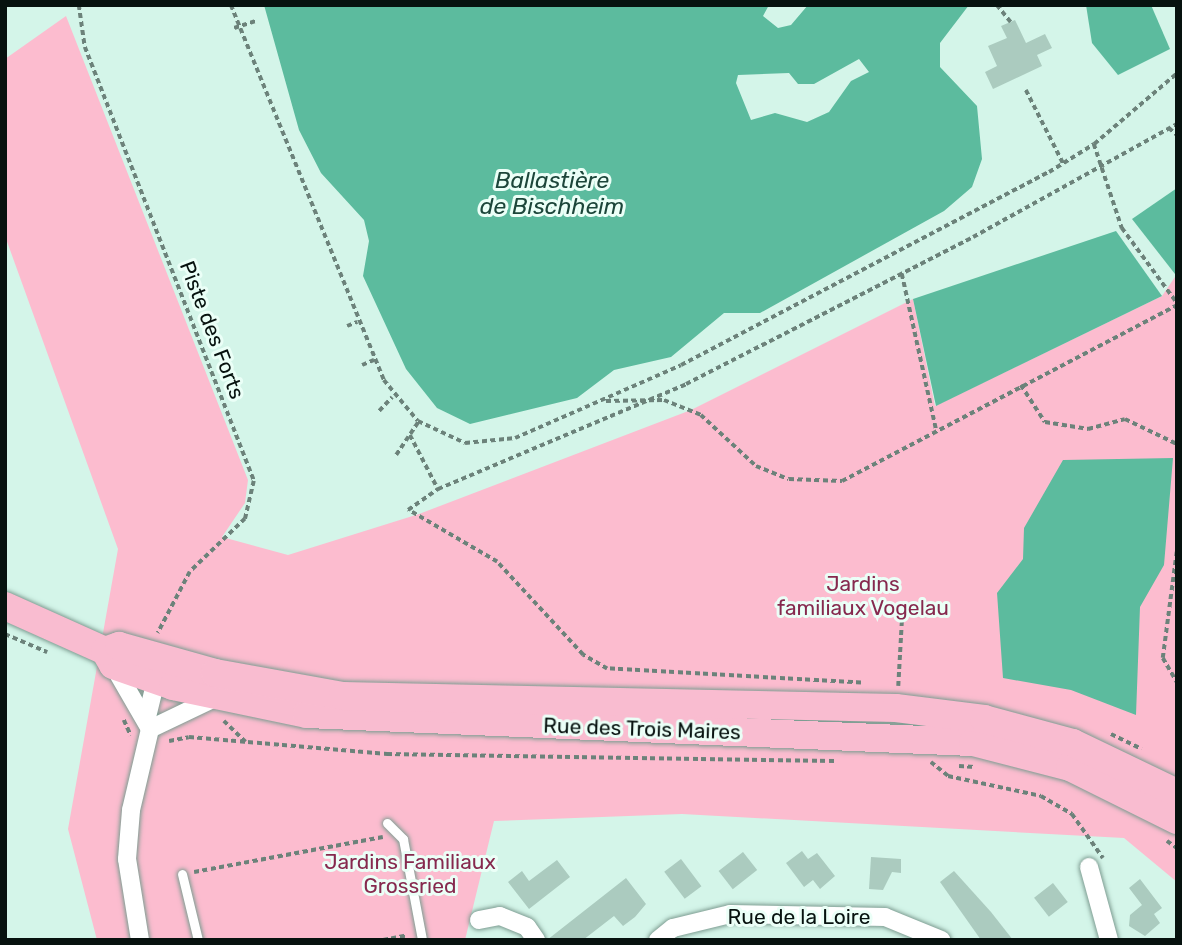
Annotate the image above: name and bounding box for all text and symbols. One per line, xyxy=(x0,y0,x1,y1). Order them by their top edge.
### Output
water label: Ballastière de Bischheim xyxy=(480,166,624,220)
street label: Piste des Forts xyxy=(174,258,250,402)
park label: Jardins familiaux Vogelau xyxy=(777,571,949,621)
street label: Rue des Trois Maires xyxy=(543,713,741,745)
park label: Jardins Familiaux Grossried xyxy=(324,849,496,899)
street label: Rue de la Loire xyxy=(728,904,870,930)

